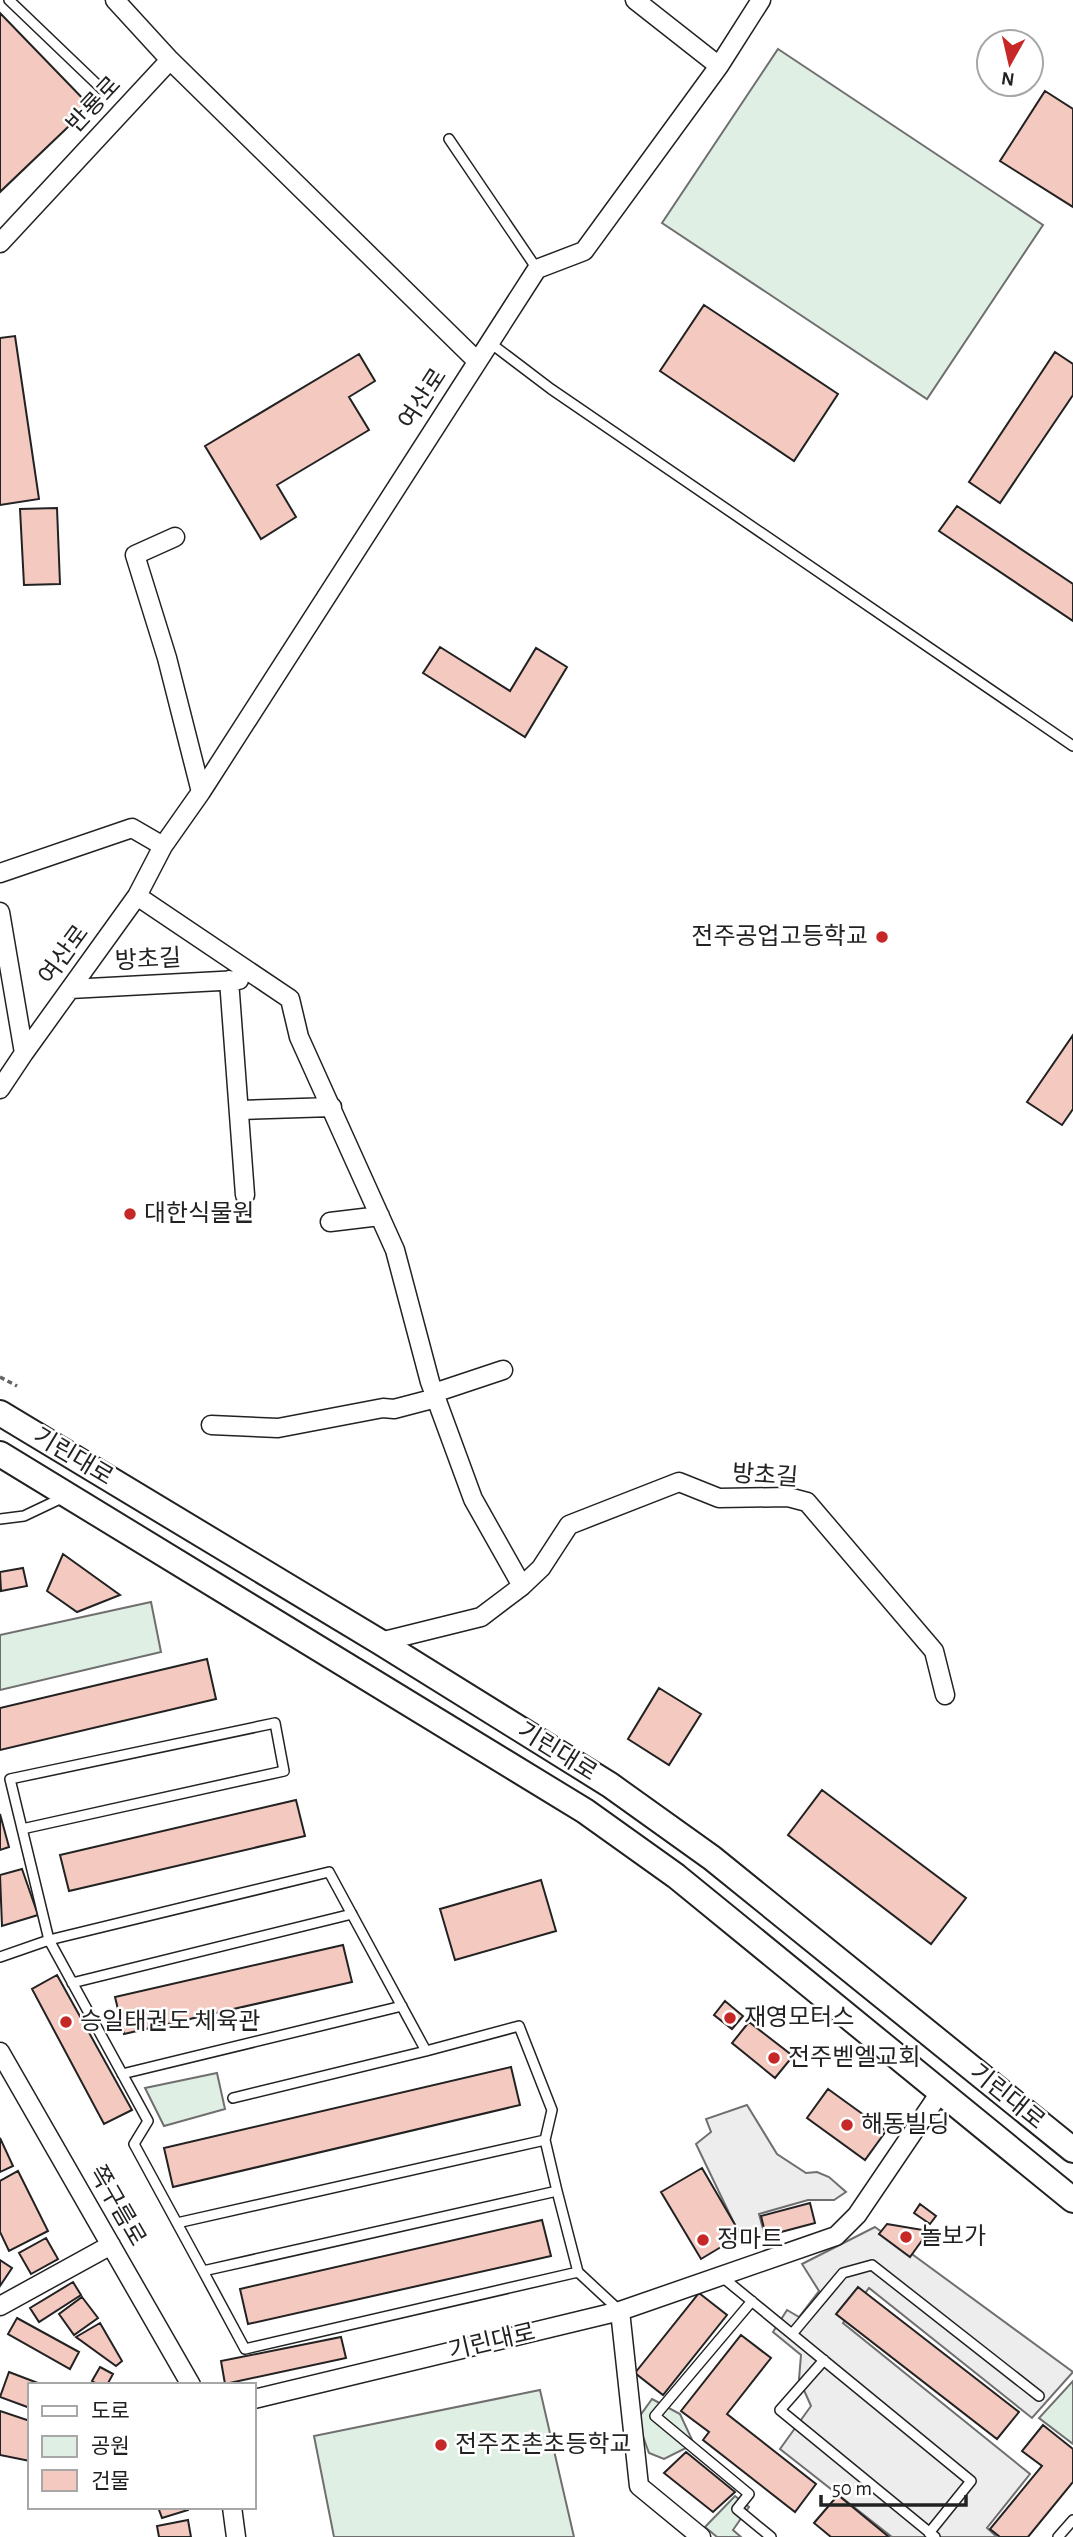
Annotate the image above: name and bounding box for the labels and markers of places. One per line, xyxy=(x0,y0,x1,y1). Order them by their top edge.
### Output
place label: 전주공업고등학교 xyxy=(691,923,868,949)
marker: 전주공업고등학교 xyxy=(874,929,890,945)
place label: 대한식물원 xyxy=(144,1201,254,1226)
marker: 대한식물원 xyxy=(122,1206,138,1222)
place label: 재영모터스 xyxy=(744,2005,854,2030)
place label: 승일태권도 체육관 xyxy=(80,2009,261,2034)
marker: 재영모터스 xyxy=(722,2010,738,2026)
marker: 승일태권도 체육관 xyxy=(58,2014,74,2030)
place label: 전주벧엘교회 xyxy=(788,2045,920,2070)
marker: 전주벧엘교회 xyxy=(766,2050,782,2066)
place label: 해동빌딩 xyxy=(861,2112,949,2137)
marker: 해동빌딩 xyxy=(839,2117,855,2133)
place label: 놀보가 xyxy=(920,2224,986,2249)
place label: 정마트 xyxy=(717,2227,783,2252)
marker: 놀보가 xyxy=(898,2229,914,2245)
marker: 정마트 xyxy=(695,2232,711,2248)
place label: 전주조촌초등학교 xyxy=(455,2431,632,2457)
marker: 전주조촌초등학교 xyxy=(433,2437,449,2453)

